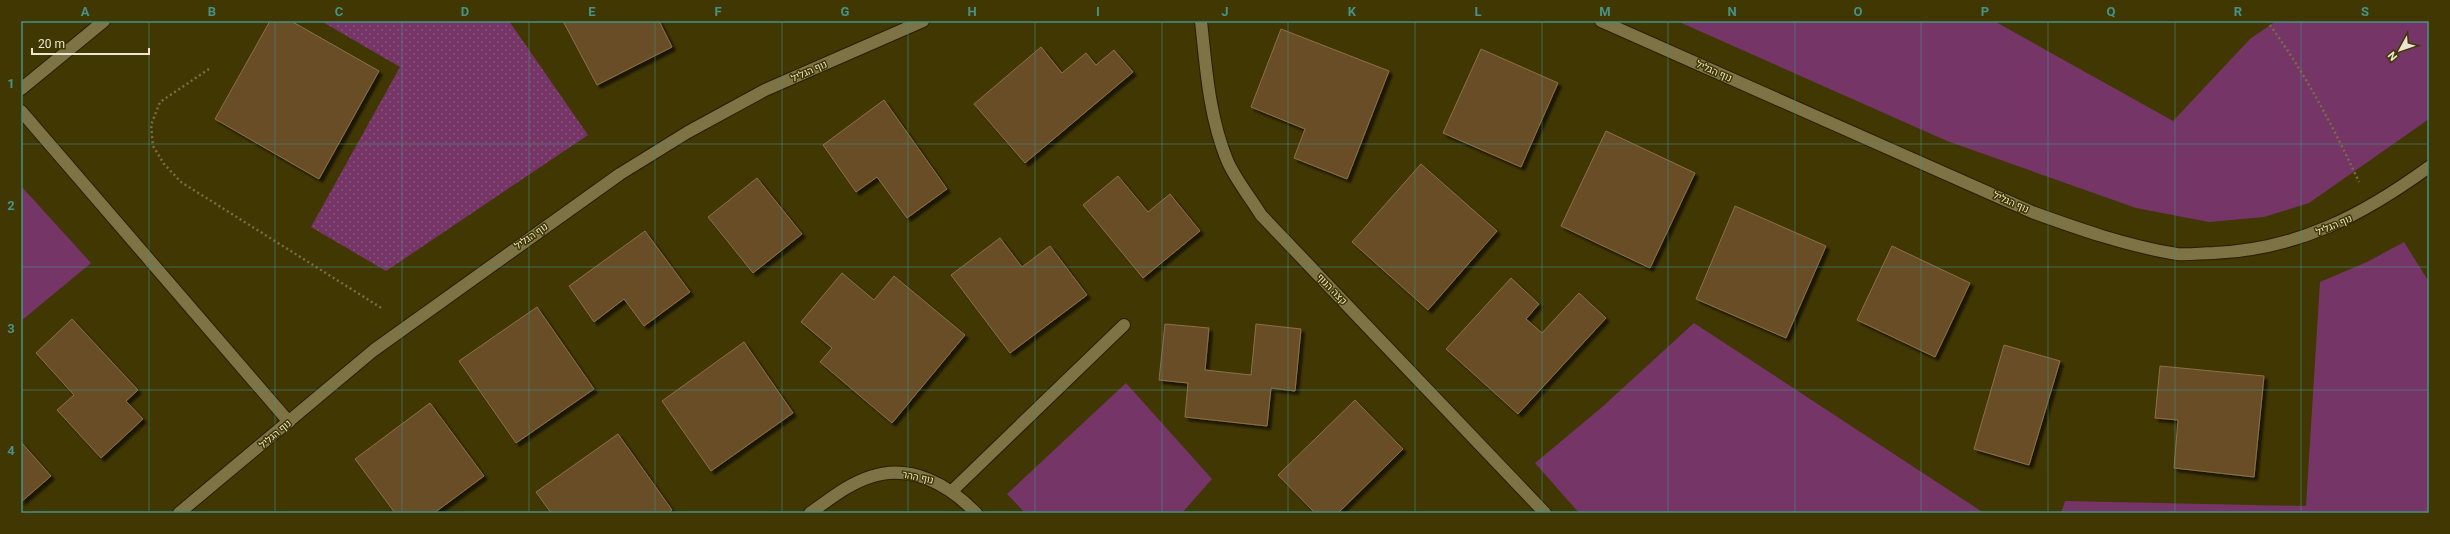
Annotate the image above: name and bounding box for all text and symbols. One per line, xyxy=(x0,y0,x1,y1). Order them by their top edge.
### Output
text: A xyxy=(81,4,90,19)
text: B xyxy=(208,4,216,19)
text: C xyxy=(335,4,344,19)
text: D xyxy=(461,4,469,19)
text: E xyxy=(588,4,596,19)
text: F xyxy=(714,4,722,19)
text: G xyxy=(841,4,850,19)
text: H xyxy=(967,4,977,19)
text: I xyxy=(1096,4,1100,19)
text: J xyxy=(1221,4,1229,19)
text: K xyxy=(1348,4,1357,19)
text: L xyxy=(1474,4,1482,19)
text: M xyxy=(1599,4,1611,19)
text: N xyxy=(1727,4,1737,19)
text: O xyxy=(1854,4,1863,19)
text: P xyxy=(1981,4,1989,19)
text: Q xyxy=(2107,4,2116,19)
text: R xyxy=(2234,4,2243,19)
text: S xyxy=(2361,4,2369,19)
scale bar xyxy=(32,30,149,56)
north arrow xyxy=(2380,30,2420,70)
text: 20 m xyxy=(38,37,65,51)
text: N xyxy=(2385,49,2400,63)
street label: נוף הגליל xyxy=(789,58,829,84)
street label: נוף הגליל xyxy=(1694,58,1734,84)
text: 1 xyxy=(7,76,15,91)
street label: נוף הגליל xyxy=(1991,189,2031,215)
text: 2 xyxy=(7,198,15,213)
street label: נוף הגליל xyxy=(2314,213,2354,237)
street label: נוף הגליל xyxy=(512,221,550,251)
street label: קצה הנוף xyxy=(1315,271,1349,307)
text: 3 xyxy=(7,321,15,336)
street label: נוף הגליל xyxy=(257,418,293,450)
text: 4 xyxy=(7,443,15,458)
street label: נוף ההר xyxy=(901,468,935,486)

